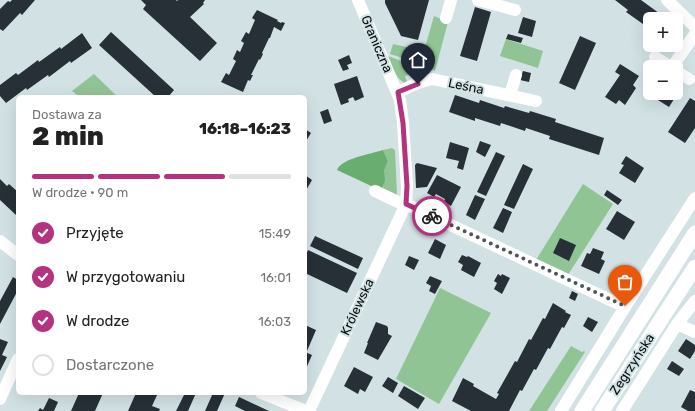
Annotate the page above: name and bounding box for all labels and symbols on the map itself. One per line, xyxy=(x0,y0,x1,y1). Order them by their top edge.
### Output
street label: Graniczna xyxy=(358,13,396,75)
pin xyxy=(401,43,435,84)
street label: Leśna xyxy=(447,75,485,97)
courier xyxy=(412,196,452,236)
pin xyxy=(608,265,642,306)
street label: Królewska xyxy=(337,276,377,338)
street label: Zegrzyńska xyxy=(607,331,658,398)

